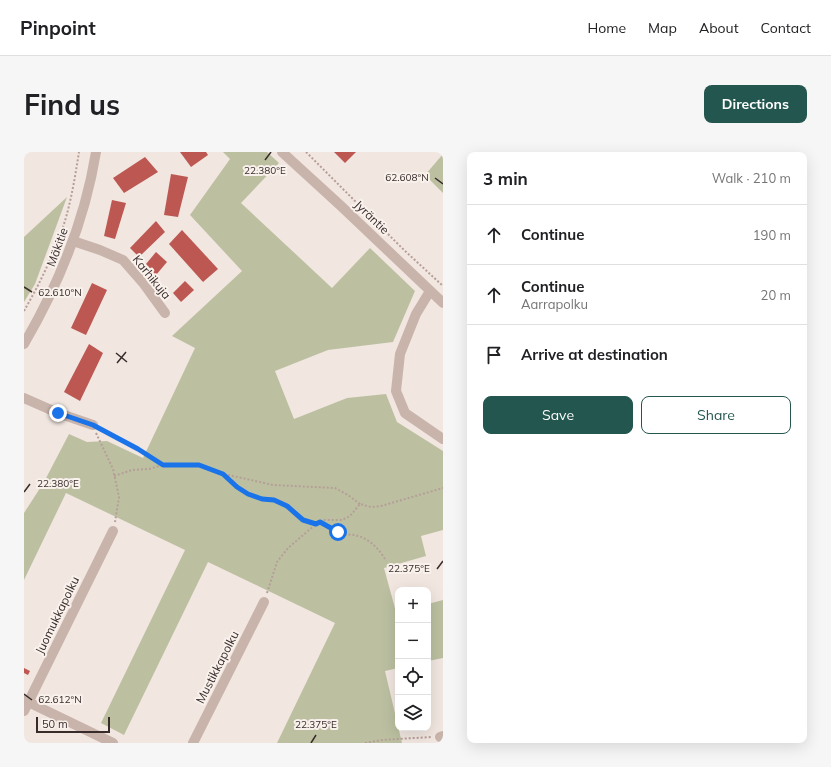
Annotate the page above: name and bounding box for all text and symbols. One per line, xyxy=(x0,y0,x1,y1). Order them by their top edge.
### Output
text: Pinpoint xyxy=(20,16,96,40)
text: Home xyxy=(587,19,626,37)
text: Map xyxy=(648,19,677,37)
text: About xyxy=(699,19,739,37)
text: Contact xyxy=(761,19,811,37)
button: Directions xyxy=(704,85,807,123)
text: Find us xyxy=(24,87,120,122)
text: 22.380°E xyxy=(244,164,286,177)
text: 3 min xyxy=(483,168,528,189)
text: Walk · 210 m xyxy=(712,170,791,186)
text: 62.608°N xyxy=(385,171,429,184)
street label: Jyräntie xyxy=(352,197,392,237)
icon: ahead xyxy=(483,224,505,246)
text: Continue xyxy=(521,225,584,244)
street label: Mäkitie xyxy=(43,226,71,268)
text: 190 m xyxy=(753,227,791,243)
street label: Karhikuja xyxy=(130,252,174,302)
text: Continue xyxy=(521,277,584,296)
icon: ahead xyxy=(483,284,505,306)
text: 62.610°N xyxy=(38,286,82,299)
text: 20 m xyxy=(761,287,791,303)
text: Aarrapolku xyxy=(521,296,588,312)
icon: arrive xyxy=(483,344,505,366)
text: Arrive at destination xyxy=(521,345,668,364)
button: Save xyxy=(483,396,633,434)
button: Share xyxy=(641,396,791,434)
route end xyxy=(49,404,67,422)
text: 22.380°E xyxy=(37,477,79,490)
route start xyxy=(329,523,347,541)
text: 22.375°E xyxy=(388,562,430,575)
street label: Juomukkapolku xyxy=(32,574,82,656)
map controls xyxy=(395,587,431,731)
button: + xyxy=(395,587,431,623)
button: − xyxy=(395,623,431,659)
street label: Mustikkapolku xyxy=(192,628,242,706)
button: locate xyxy=(395,659,431,695)
text: 62.612°N xyxy=(38,693,82,706)
button: layers xyxy=(395,695,431,731)
scale bar xyxy=(36,715,110,734)
text: 50 m xyxy=(42,717,68,731)
text: 22.375°E xyxy=(295,718,337,731)

